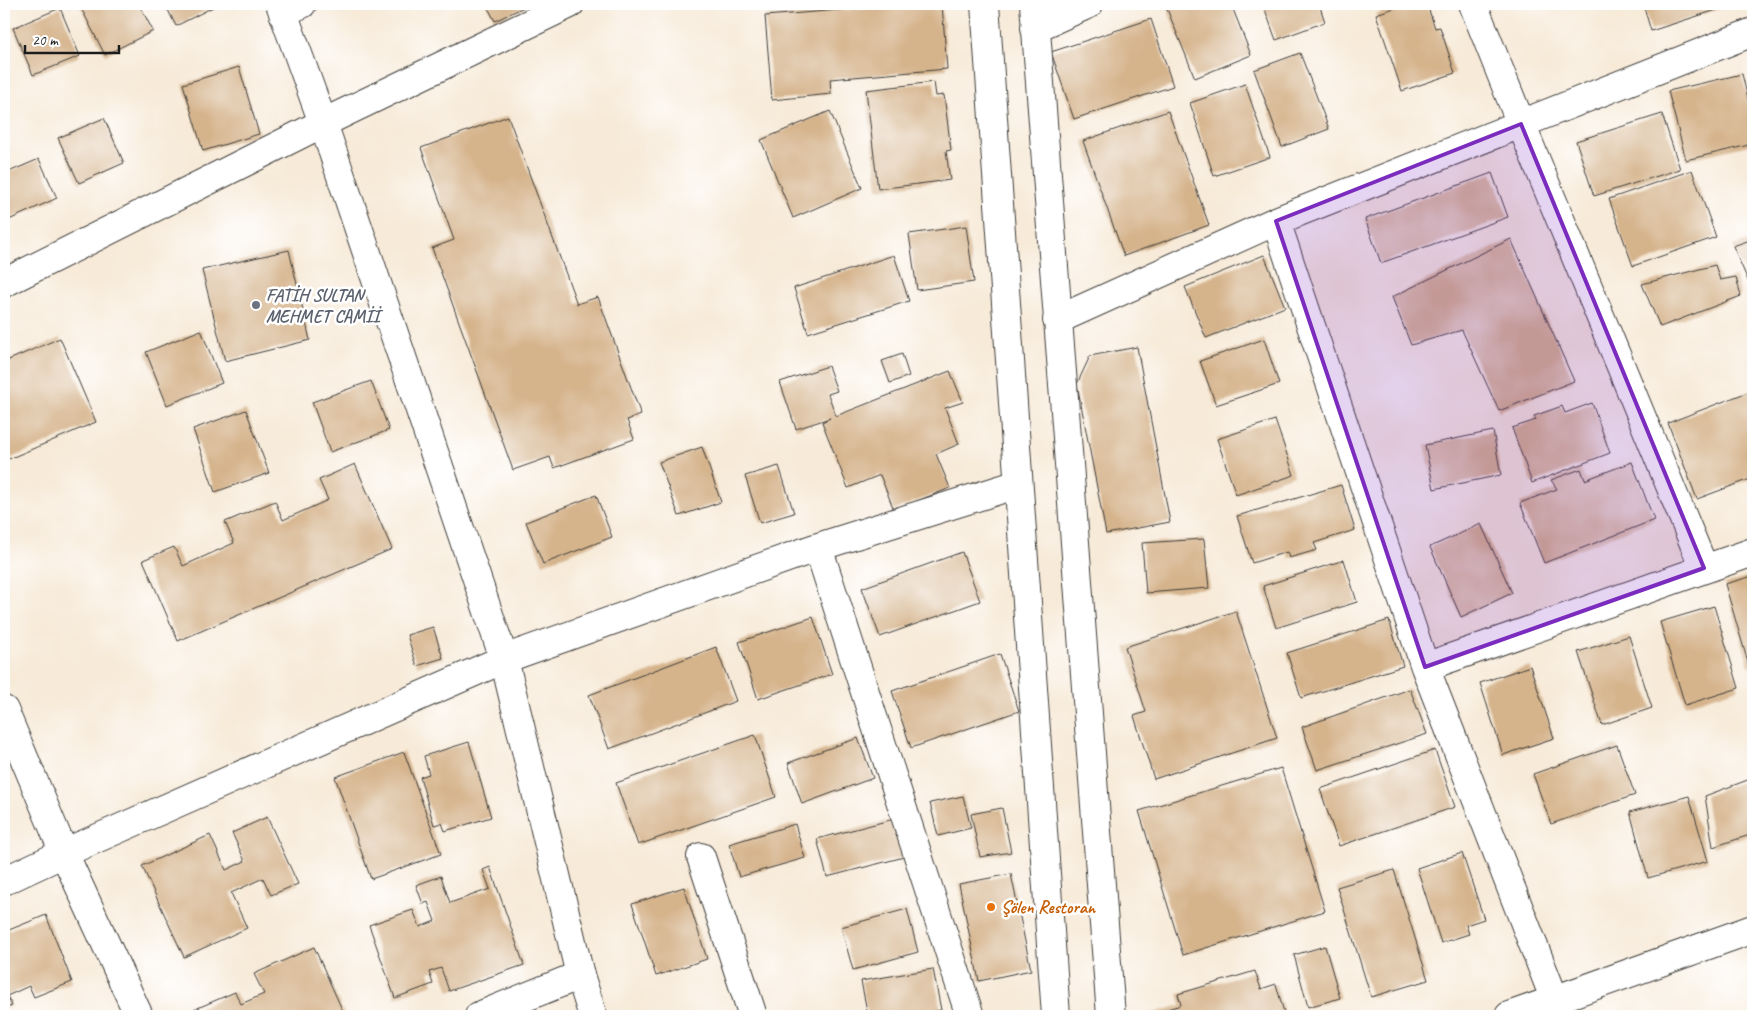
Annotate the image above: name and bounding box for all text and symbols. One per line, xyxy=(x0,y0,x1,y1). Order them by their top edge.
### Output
scale bar xyxy=(25,22,119,54)
text: 20 m xyxy=(32,31,59,50)
place label: FATİH SULTAN MEHMET CAMİİ xyxy=(266,284,384,327)
marker: FATİH SULTAN MEHMET CAMİİ xyxy=(250,299,262,311)
place label: Şölen Restoran xyxy=(1001,896,1097,918)
marker: Şölen Restoran xyxy=(985,901,997,913)

